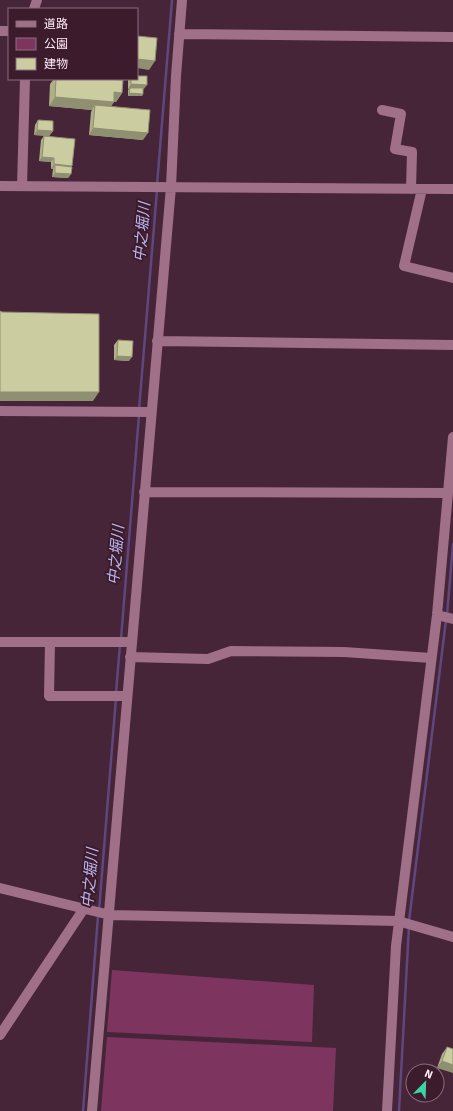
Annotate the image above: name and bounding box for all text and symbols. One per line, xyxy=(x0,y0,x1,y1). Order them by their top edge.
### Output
legend xyxy=(8,8,138,80)
text: 道路 xyxy=(44,17,68,32)
text: 公園 xyxy=(44,37,68,52)
text: 建物 xyxy=(44,57,68,72)
water label: 中之堀川 xyxy=(130,199,154,263)
water label: 中之堀川 xyxy=(104,522,128,586)
water label: 中之堀川 xyxy=(78,845,102,909)
north arrow xyxy=(405,1063,445,1103)
text: N xyxy=(423,1067,435,1082)

